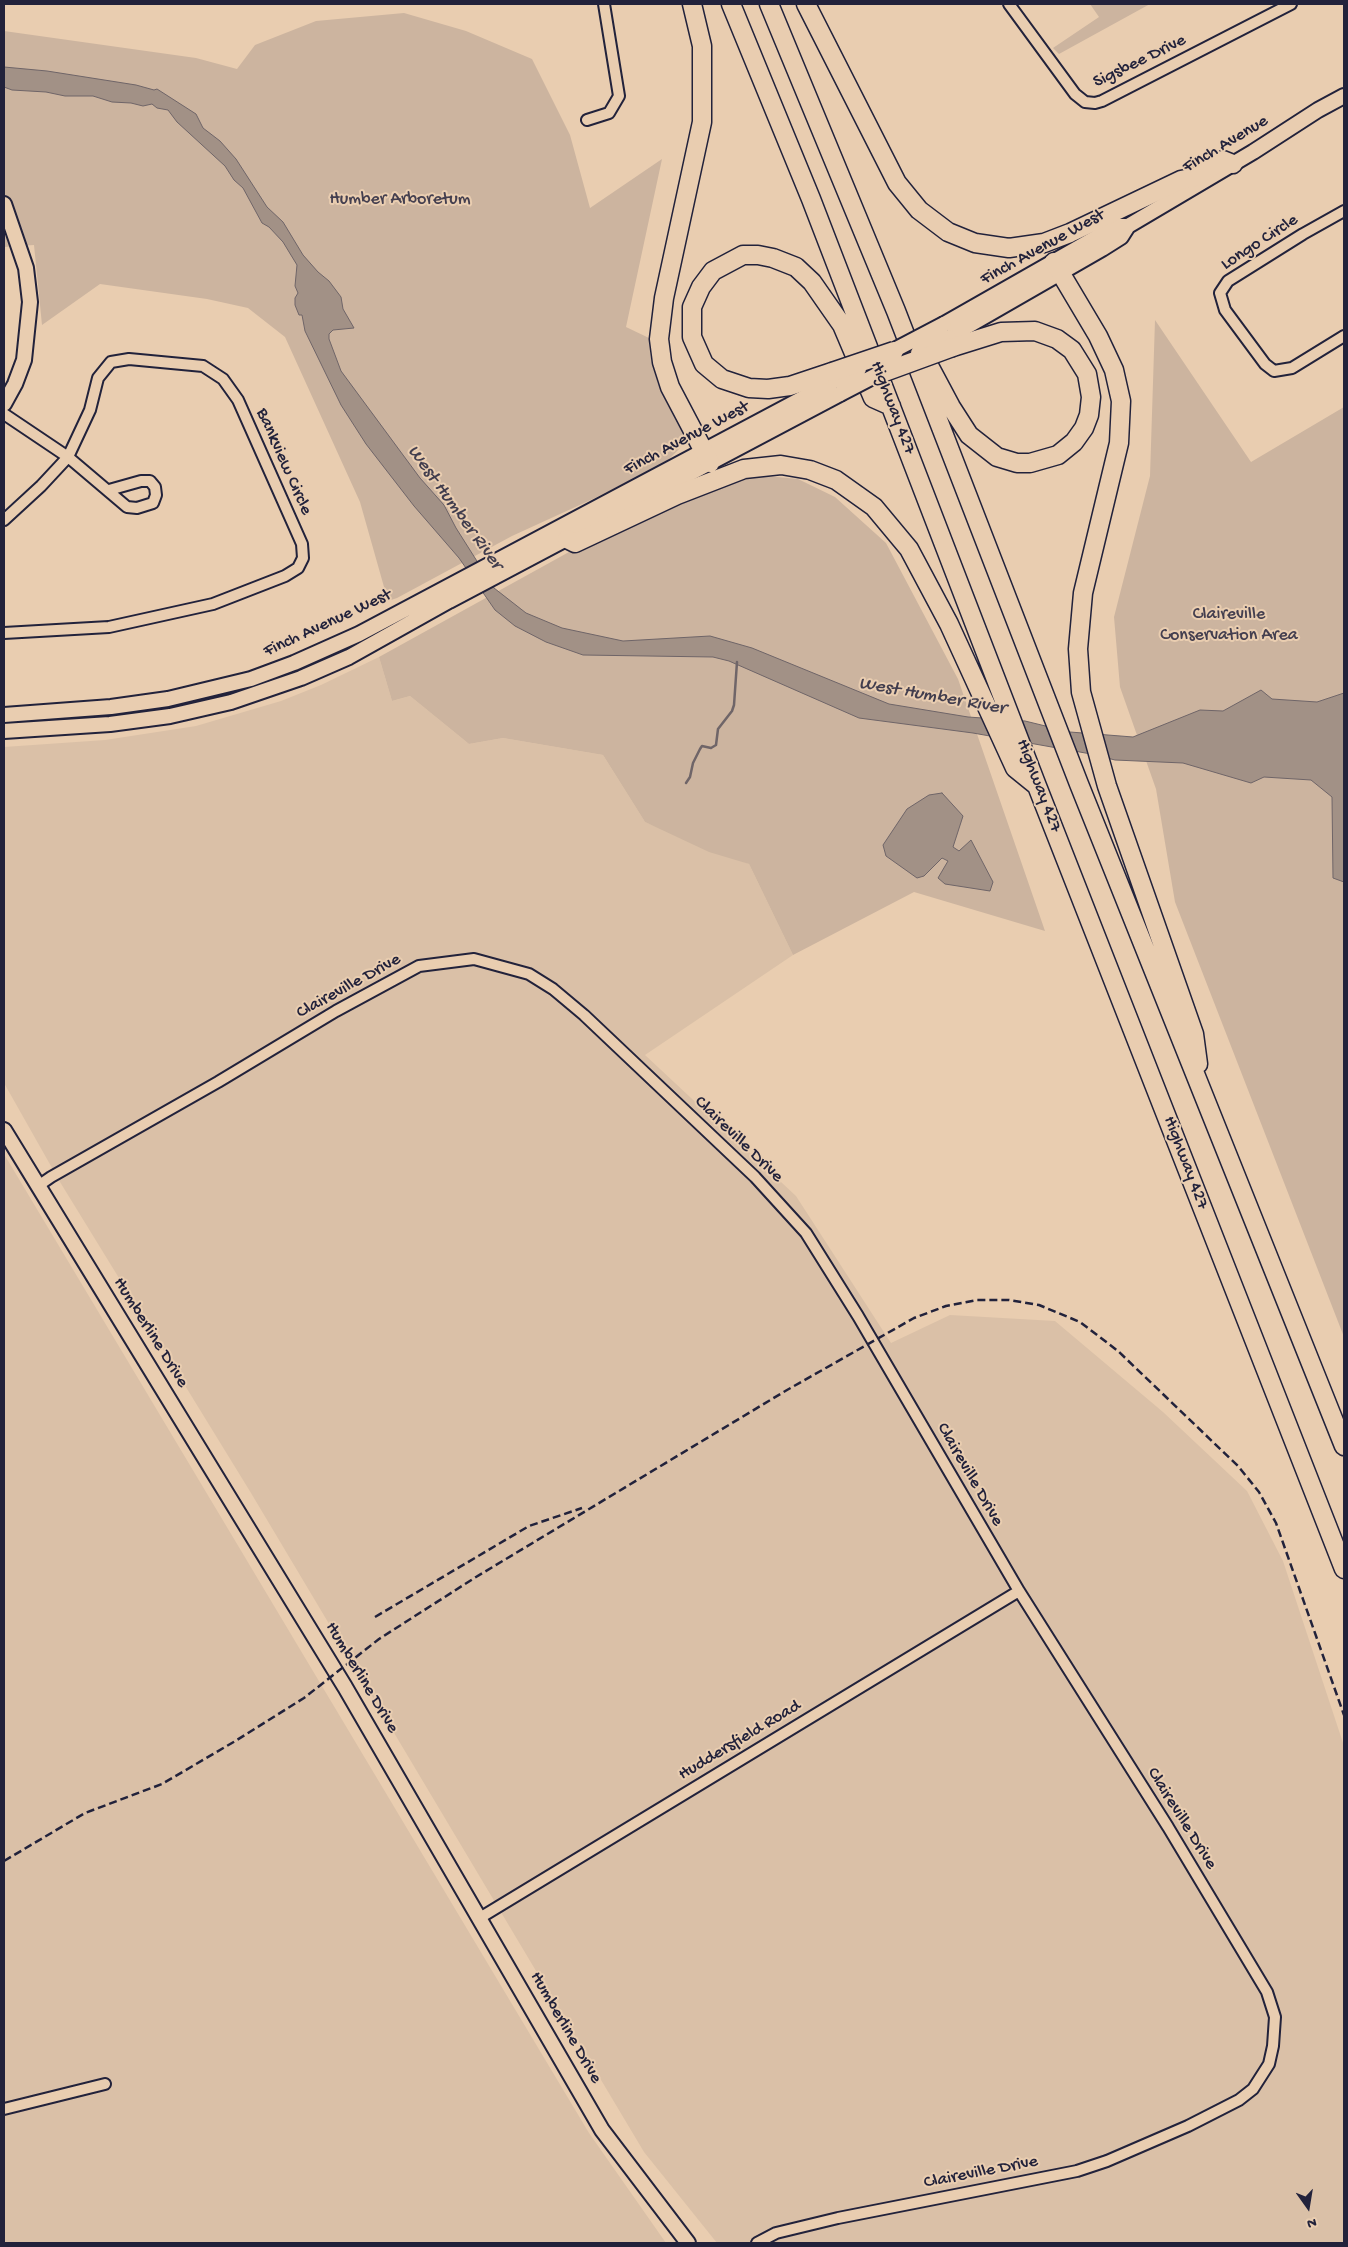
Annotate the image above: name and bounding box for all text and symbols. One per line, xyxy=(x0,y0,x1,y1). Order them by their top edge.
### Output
street label: Sigsbee Drive xyxy=(1090,30,1190,94)
street label: Finch Avenue xyxy=(1179,111,1273,179)
park label: Humber Arboretum xyxy=(330,189,470,211)
street label: Finch Avenue West xyxy=(977,205,1109,291)
street label: Longo Circle xyxy=(1217,210,1303,276)
street label: Highway 427 xyxy=(864,358,920,458)
street label: Finch Avenue West xyxy=(621,397,753,481)
street label: Bankview Circle xyxy=(250,405,316,519)
water label: West Humber River xyxy=(401,441,507,575)
street label: Finch Avenue West xyxy=(261,585,395,663)
park label: Claireville Conservation Area xyxy=(1160,604,1298,646)
water label: West Humber River xyxy=(857,673,1007,721)
street label: Highway 427 xyxy=(1010,736,1066,836)
street label: Claireville Drive xyxy=(293,949,405,1025)
street label: Claireville Drive xyxy=(689,1092,787,1188)
street label: Highway 427 xyxy=(1157,1113,1213,1213)
street label: Humberline Drive xyxy=(107,1274,193,1392)
street label: Claireville Drive xyxy=(931,1419,1007,1531)
street label: Humberline Drive xyxy=(319,1618,403,1738)
street label: Huddersfield Road xyxy=(675,1696,805,1786)
street label: Claireville Drive xyxy=(1141,1764,1221,1874)
street label: Humberline Drive xyxy=(524,1968,606,2088)
street label: Claireville Drive xyxy=(922,2151,1040,2195)
north arrow xyxy=(1283,2182,1333,2232)
text: N xyxy=(1305,2213,1318,2231)

